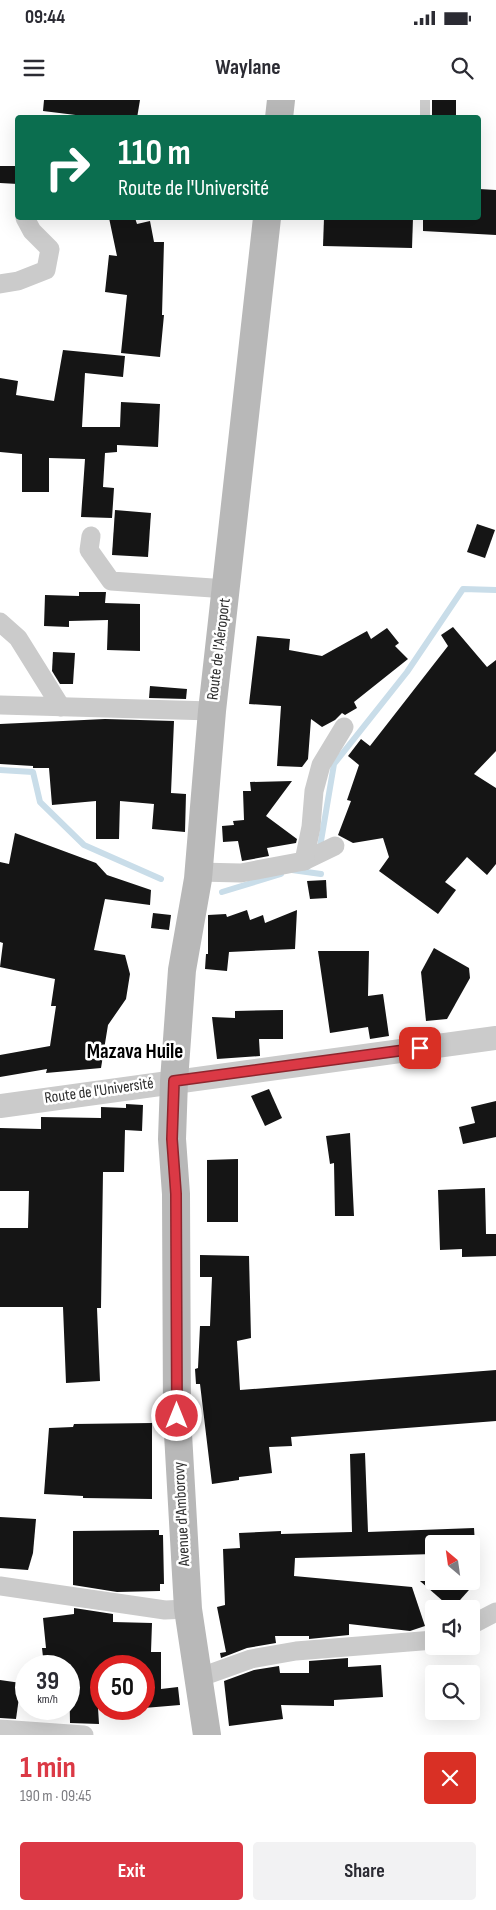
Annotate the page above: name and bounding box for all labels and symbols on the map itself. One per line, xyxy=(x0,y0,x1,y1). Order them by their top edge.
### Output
street label: Route de l'Aéroport xyxy=(203,597,235,701)
pin xyxy=(399,1027,441,1069)
district label: Mazava Huile xyxy=(87,1039,183,1064)
street label: Route de l'Université xyxy=(43,1074,155,1108)
position arrow xyxy=(150,1389,202,1441)
street label: Avenue d'Amborovy xyxy=(170,1461,194,1568)
north arrow xyxy=(425,1535,480,1590)
speed limit sign: 50 xyxy=(90,1655,155,1720)

